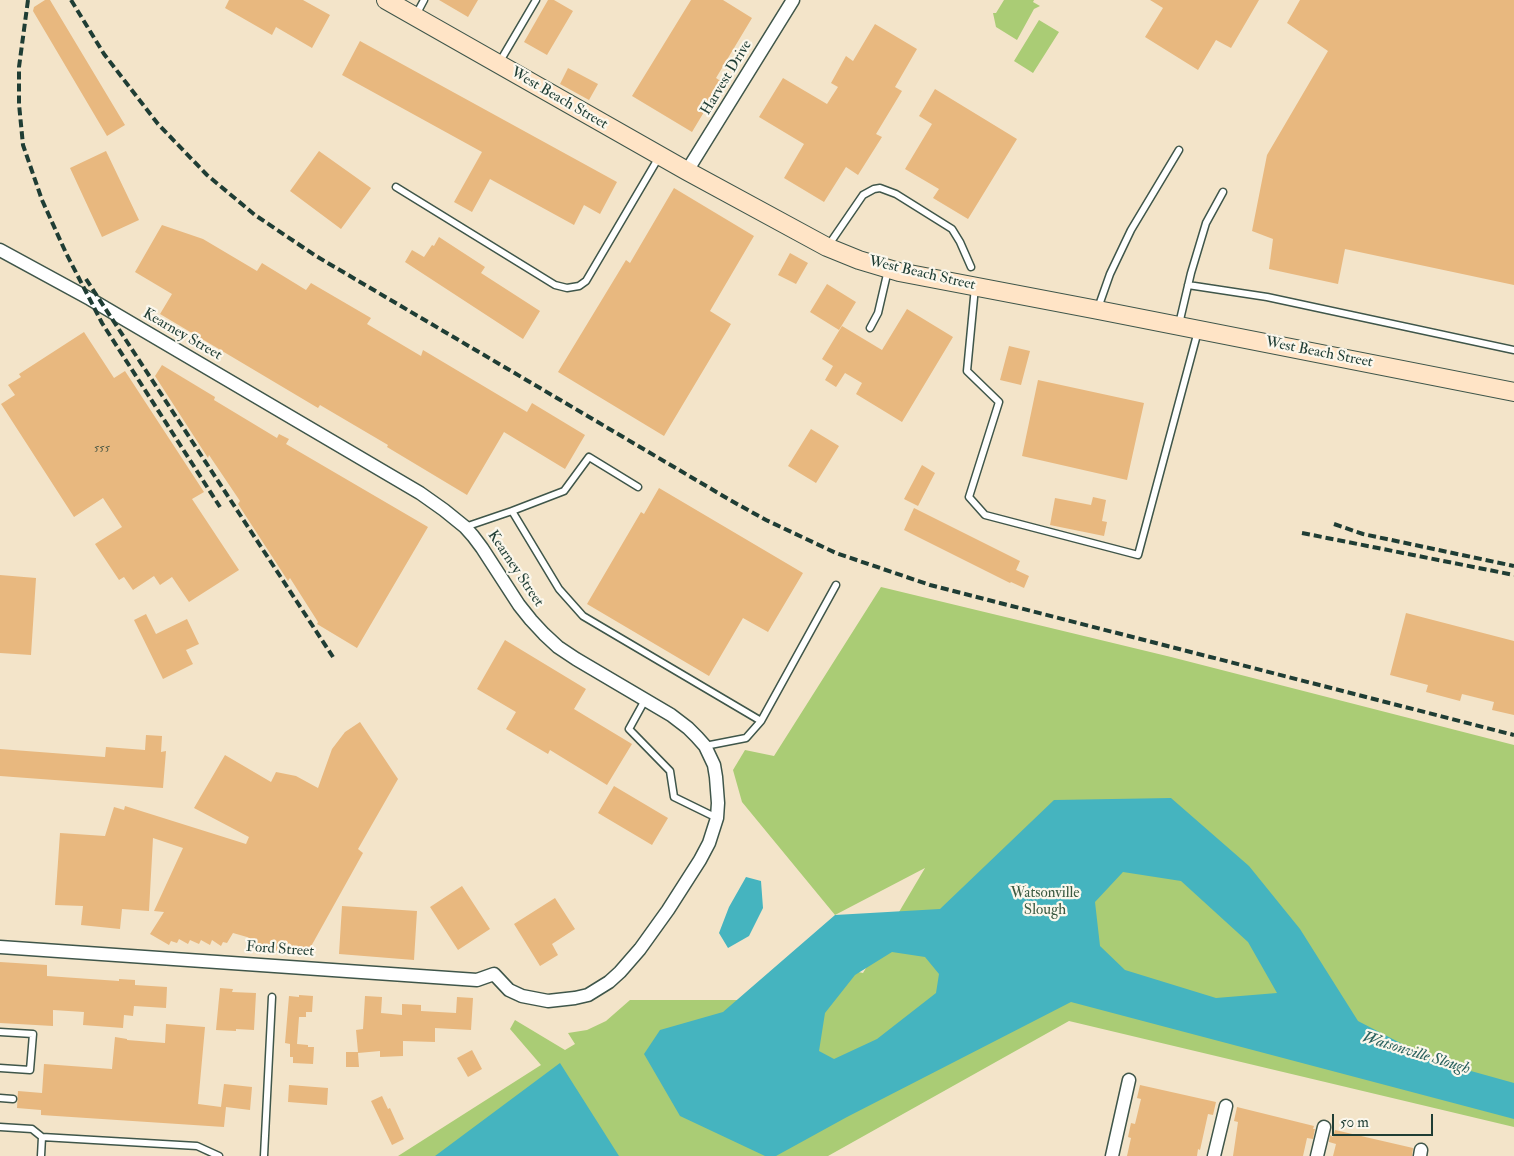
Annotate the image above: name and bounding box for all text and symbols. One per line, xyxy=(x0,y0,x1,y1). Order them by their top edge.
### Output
street label: Harvest Drive xyxy=(698,37,756,119)
street label: West Beach Street xyxy=(507,64,611,134)
street label: West Beach Street xyxy=(867,253,977,295)
street label: Kearney Street xyxy=(139,305,225,365)
street label: West Beach Street xyxy=(1264,334,1374,372)
house number: 555 xyxy=(94,441,110,455)
street label: Kearney Street xyxy=(483,527,547,611)
park label: Watsonville Slough xyxy=(1010,885,1080,920)
street label: Ford Street xyxy=(245,939,315,961)
water label: Watsonville Slough xyxy=(1360,1028,1472,1080)
scale bar xyxy=(1334,1104,1435,1136)
text: 50 m xyxy=(1340,1113,1369,1132)

